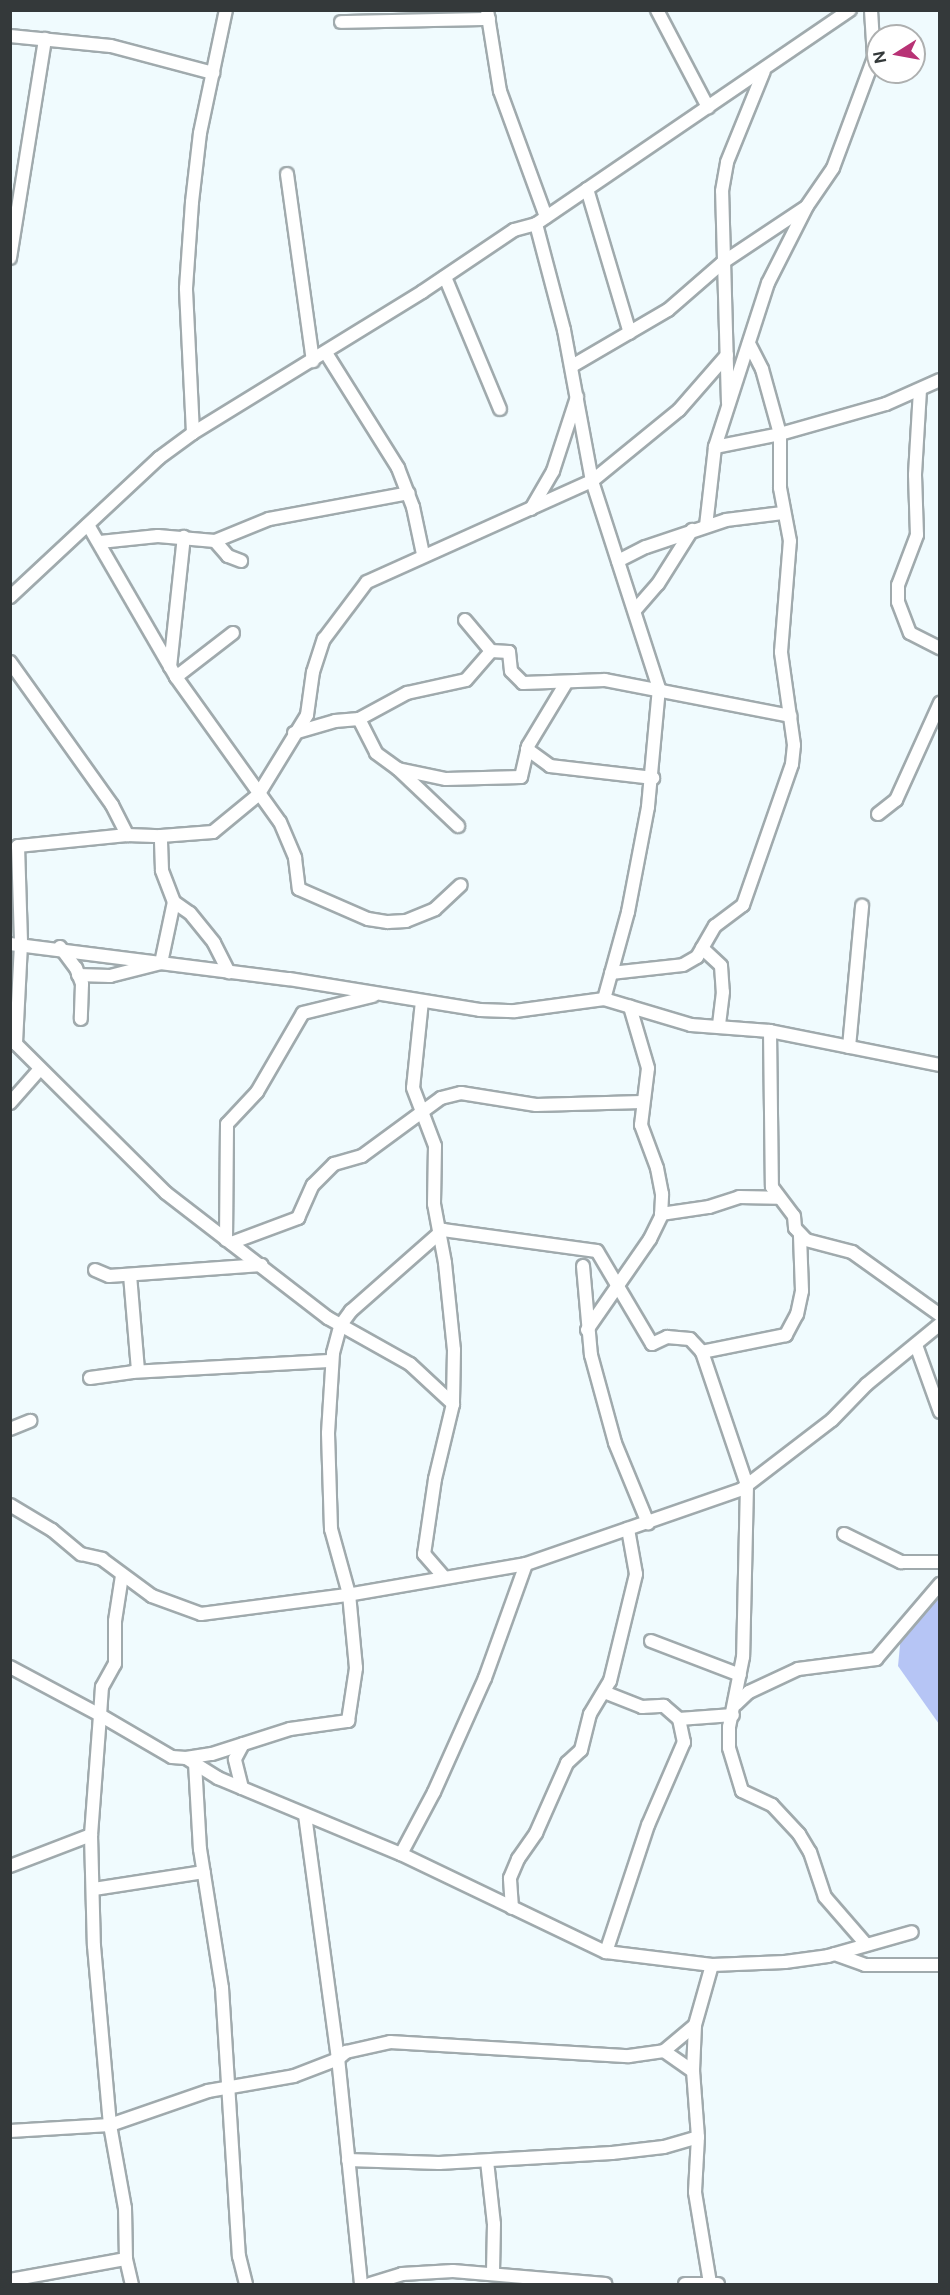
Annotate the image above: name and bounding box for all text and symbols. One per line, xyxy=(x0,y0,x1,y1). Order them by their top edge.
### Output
north arrow xyxy=(866,24,926,84)
text: N xyxy=(869,49,890,65)

